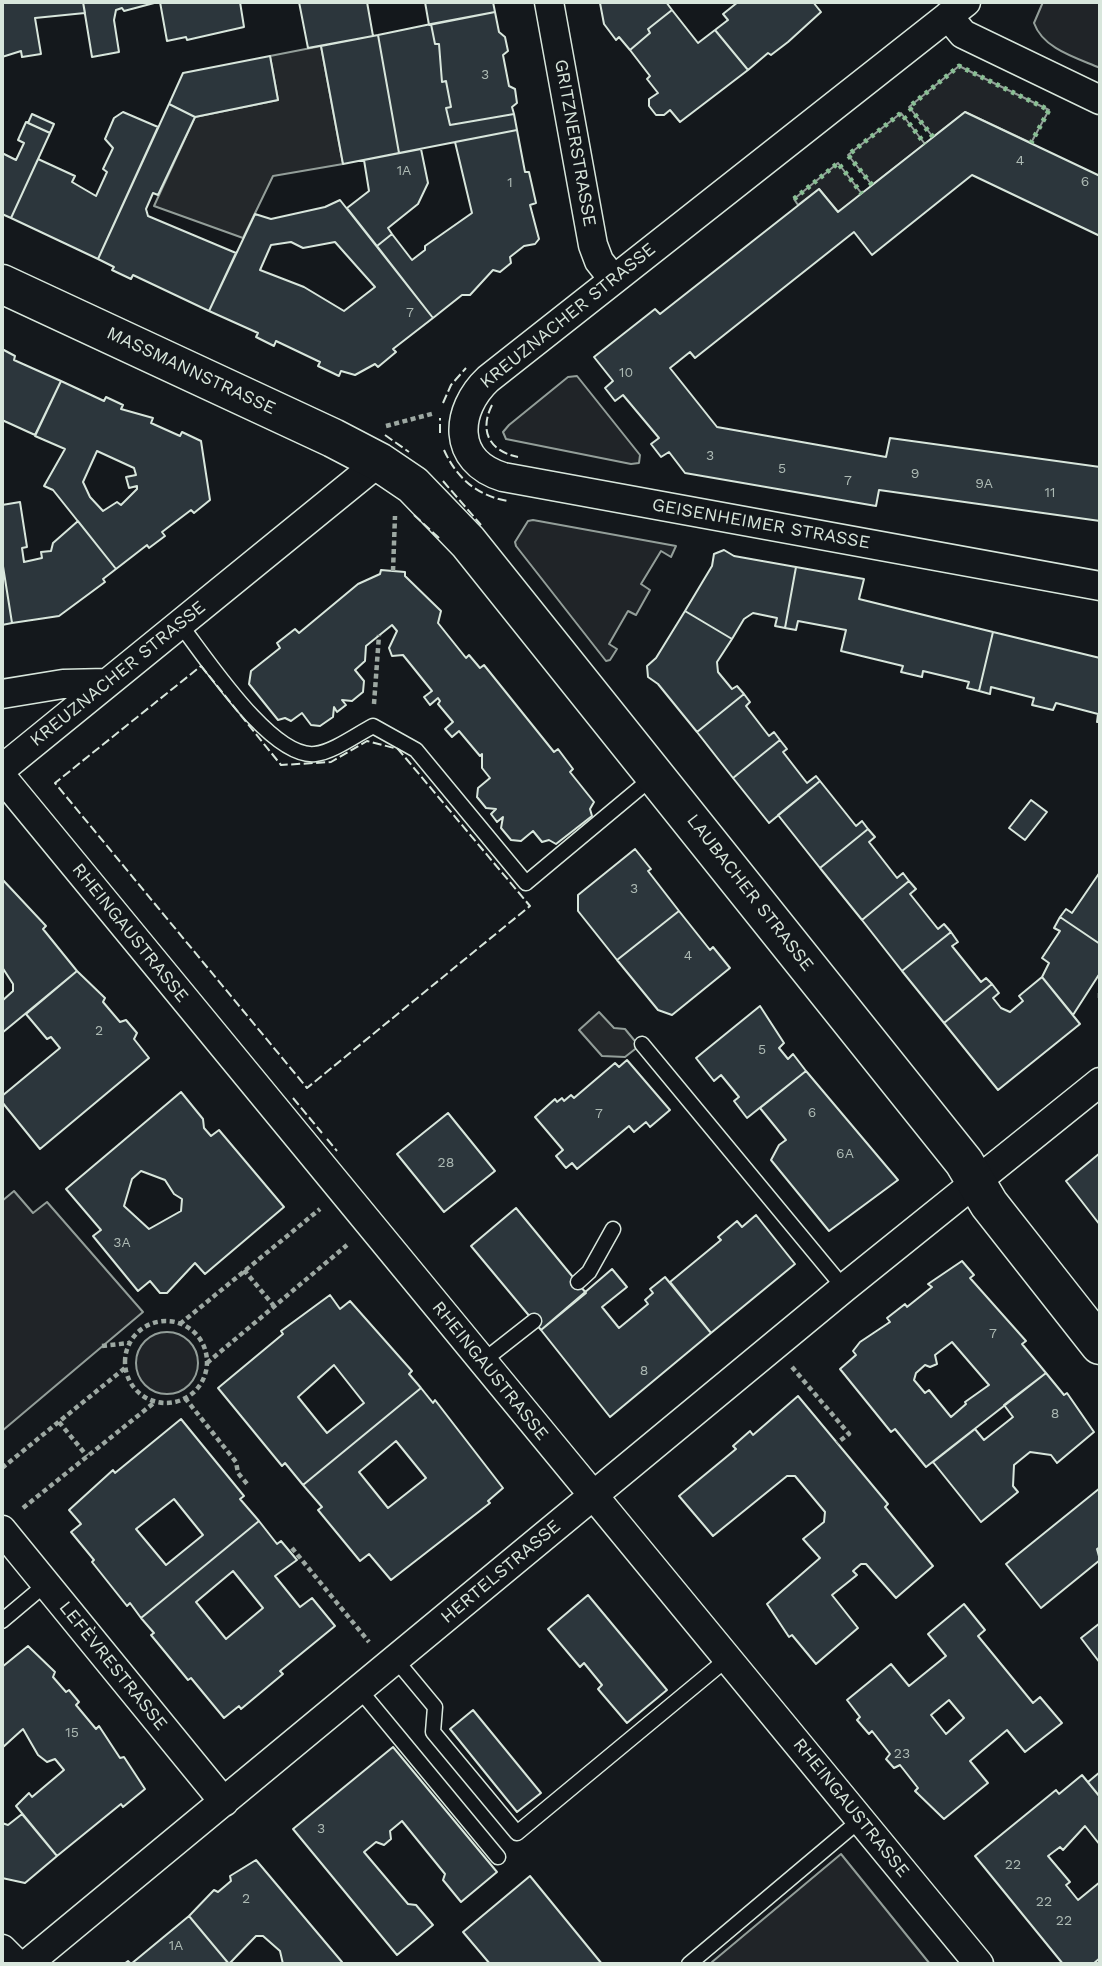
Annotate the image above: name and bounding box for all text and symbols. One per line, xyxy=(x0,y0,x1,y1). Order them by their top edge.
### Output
street label: GRITZNERSTRASSE xyxy=(550,58,600,228)
house number: 3 xyxy=(481,67,489,83)
house number: 4 xyxy=(1016,153,1024,169)
house number: 1A xyxy=(397,163,411,179)
house number: 6 xyxy=(1081,174,1089,190)
house number: 1 xyxy=(507,175,513,191)
street label: KREUZNACHER STRASSE xyxy=(476,239,660,393)
house number: 7 xyxy=(406,305,414,321)
street label: MASSMANNSTRASSE xyxy=(103,322,279,420)
house number: 10 xyxy=(619,365,633,381)
house number: 3 xyxy=(706,448,714,464)
house number: 5 xyxy=(778,461,786,477)
house number: 9 xyxy=(911,466,919,482)
house number: 7 xyxy=(844,473,852,489)
house number: 9A xyxy=(975,476,993,492)
house number: 11 xyxy=(1045,485,1055,501)
street label: GEISENHEIMER STRASSE xyxy=(650,494,872,554)
street label: KREUZNACHER STRASSE xyxy=(26,597,210,751)
street label: LAUBACHER STRASSE xyxy=(682,810,818,976)
street label: RHEINGAUSTRASSE xyxy=(67,859,193,1007)
house number: 3 xyxy=(630,881,638,897)
house number: 4 xyxy=(684,948,692,964)
house number: 2 xyxy=(95,1023,103,1039)
house number: 5 xyxy=(758,1042,766,1058)
house number: 6 xyxy=(808,1105,816,1121)
house number: 7 xyxy=(595,1106,603,1122)
house number: 6A xyxy=(836,1146,854,1162)
house number: 28 xyxy=(438,1155,454,1171)
house number: 3A xyxy=(113,1235,131,1251)
street label: RHEINGAUSTRASSE xyxy=(427,1297,553,1445)
house number: 7 xyxy=(989,1326,997,1342)
house number: 8 xyxy=(640,1363,648,1379)
house number: 8 xyxy=(1051,1406,1059,1422)
street label: HERTELSTRASSE xyxy=(437,1516,565,1628)
street label: LEFÈVRESTRASSE xyxy=(54,1597,172,1735)
house number: 15 xyxy=(65,1725,79,1741)
street label: RHEINGAUSTRASSE xyxy=(788,1734,914,1882)
house number: 23 xyxy=(894,1746,910,1762)
house number: 3 xyxy=(317,1821,325,1837)
house number: 22 xyxy=(1005,1857,1021,1873)
house number: 2 xyxy=(242,1891,250,1907)
house number: 22 xyxy=(1036,1894,1052,1910)
house number: 22 xyxy=(1056,1913,1072,1929)
house number: 1A xyxy=(169,1938,183,1954)

